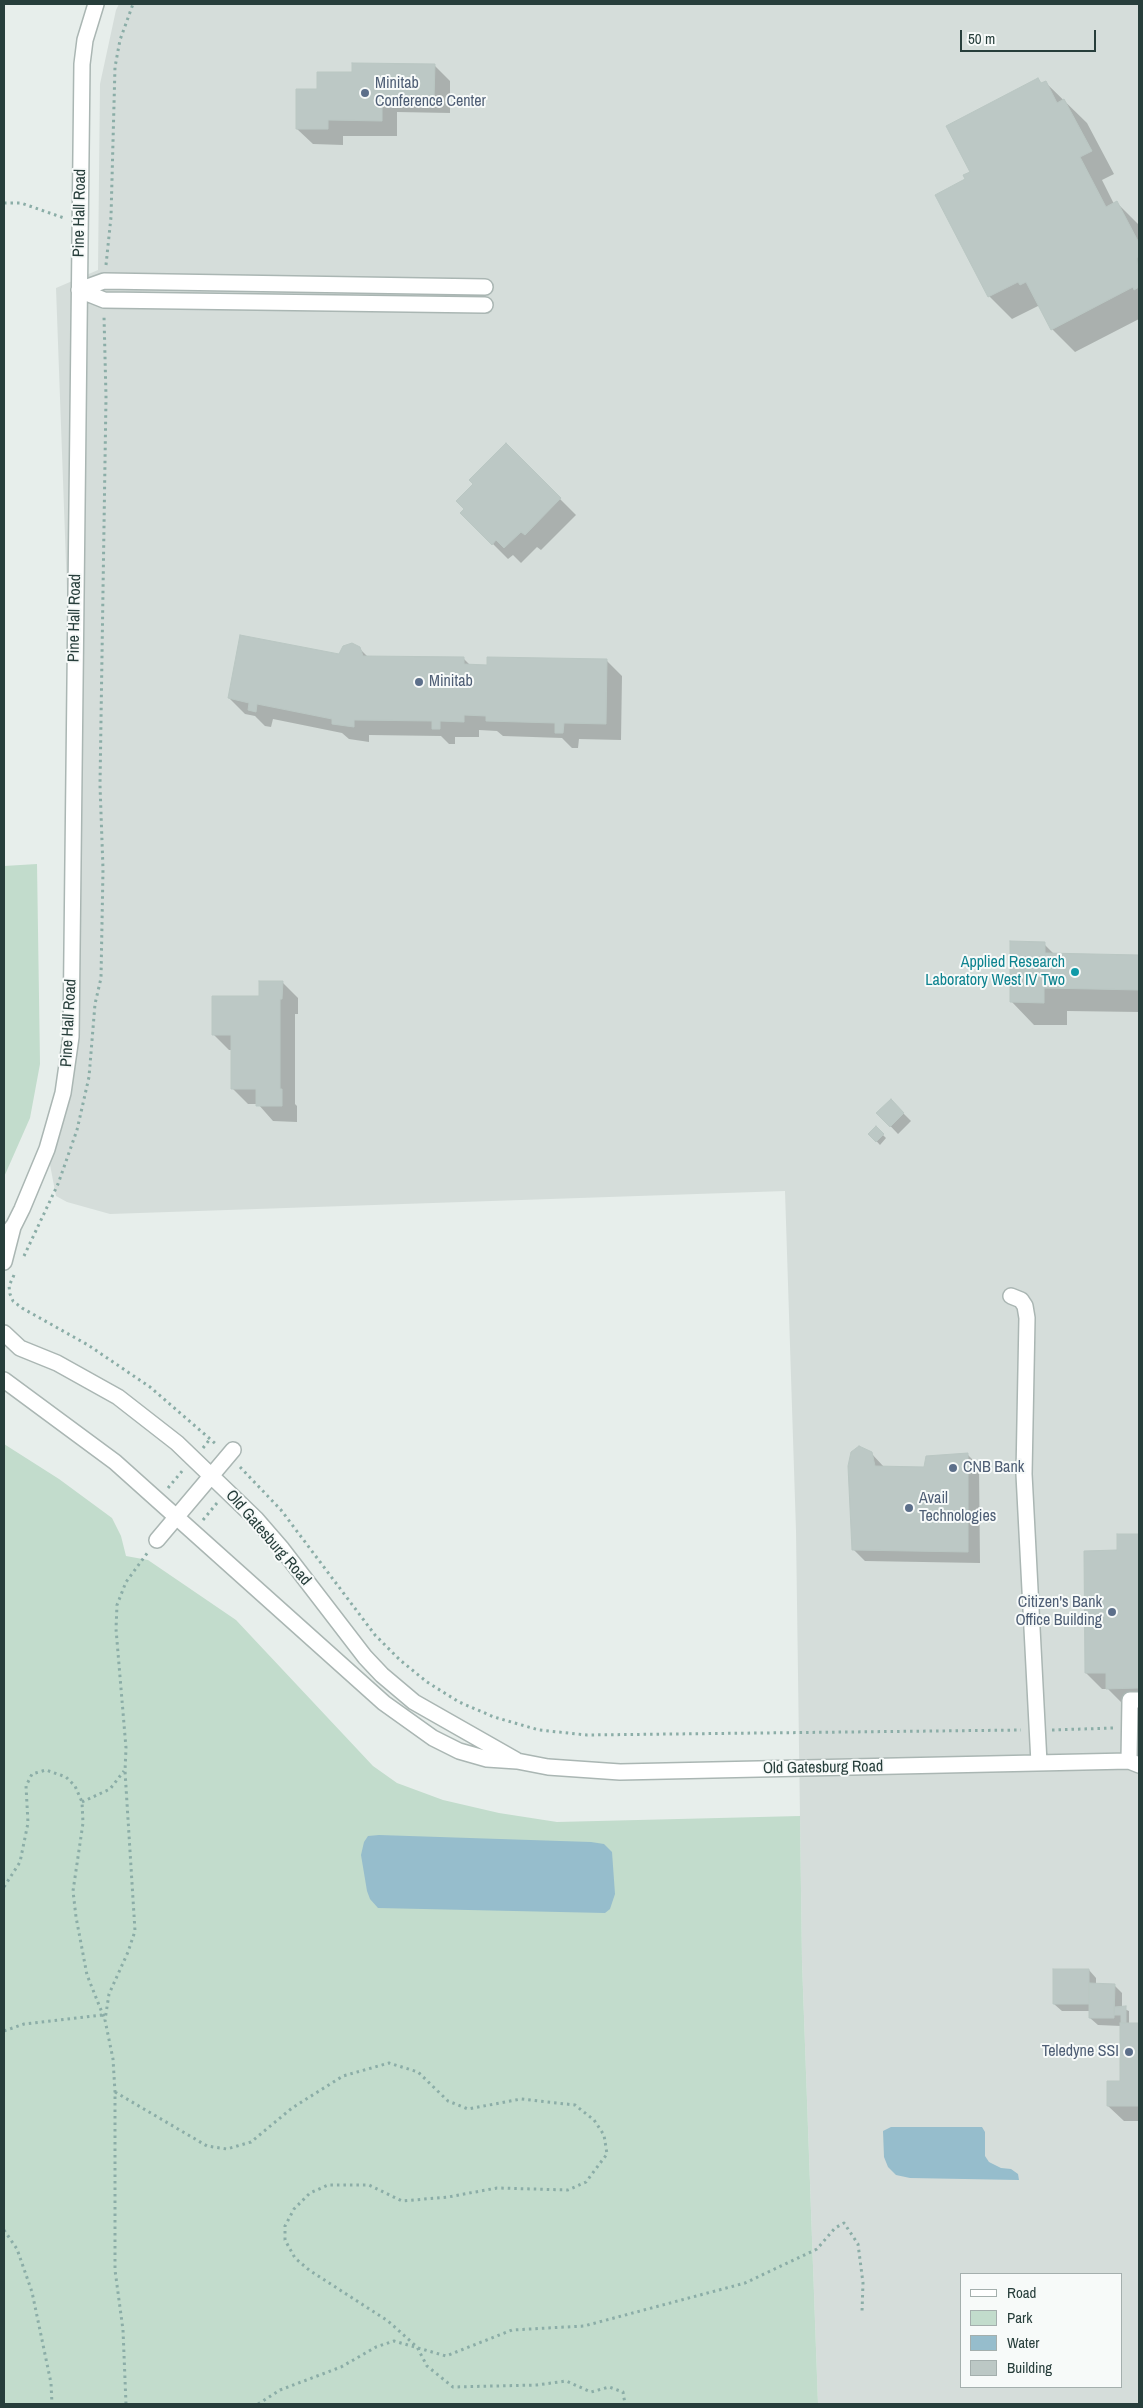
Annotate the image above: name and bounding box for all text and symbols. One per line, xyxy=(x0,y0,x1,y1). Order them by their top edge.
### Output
scale bar xyxy=(963,20,1099,52)
text: 50 m xyxy=(968,28,995,49)
place label: Minitab Conference Center xyxy=(375,74,486,112)
marker: Minitab Conference Center xyxy=(359,87,371,99)
street label: Pine Hall Road xyxy=(70,169,90,257)
street label: Pine Hall Road xyxy=(65,574,85,662)
place label: Minitab xyxy=(429,672,473,692)
marker: Minitab xyxy=(413,676,425,688)
place label: Applied Research Laboratory West IV Two xyxy=(925,953,1065,991)
marker: Applied Research Laboratory West IV Two xyxy=(1069,966,1081,978)
street label: Pine Hall Road xyxy=(57,978,81,1068)
place label: CNB Bank xyxy=(963,1458,1024,1478)
marker: CNB Bank xyxy=(947,1462,959,1474)
street label: Old Gatesburg Road xyxy=(221,1486,315,1590)
place label: Avail Technologies xyxy=(919,1489,996,1527)
marker: Avail Technologies xyxy=(903,1502,915,1514)
place label: Citizen's Bank Office Building xyxy=(1015,1593,1102,1631)
marker: Citizen's Bank Office Building xyxy=(1106,1606,1118,1618)
street label: Old Gatesburg Road xyxy=(763,1757,883,1779)
place label: Teledyne SSI xyxy=(1042,2042,1119,2062)
marker: Teledyne SSI xyxy=(1123,2046,1135,2058)
legend xyxy=(960,2273,1123,2388)
text: Road xyxy=(1007,2282,1036,2303)
text: Park xyxy=(1007,2307,1032,2328)
text: Water xyxy=(1007,2332,1039,2353)
text: Building xyxy=(1007,2357,1052,2378)

